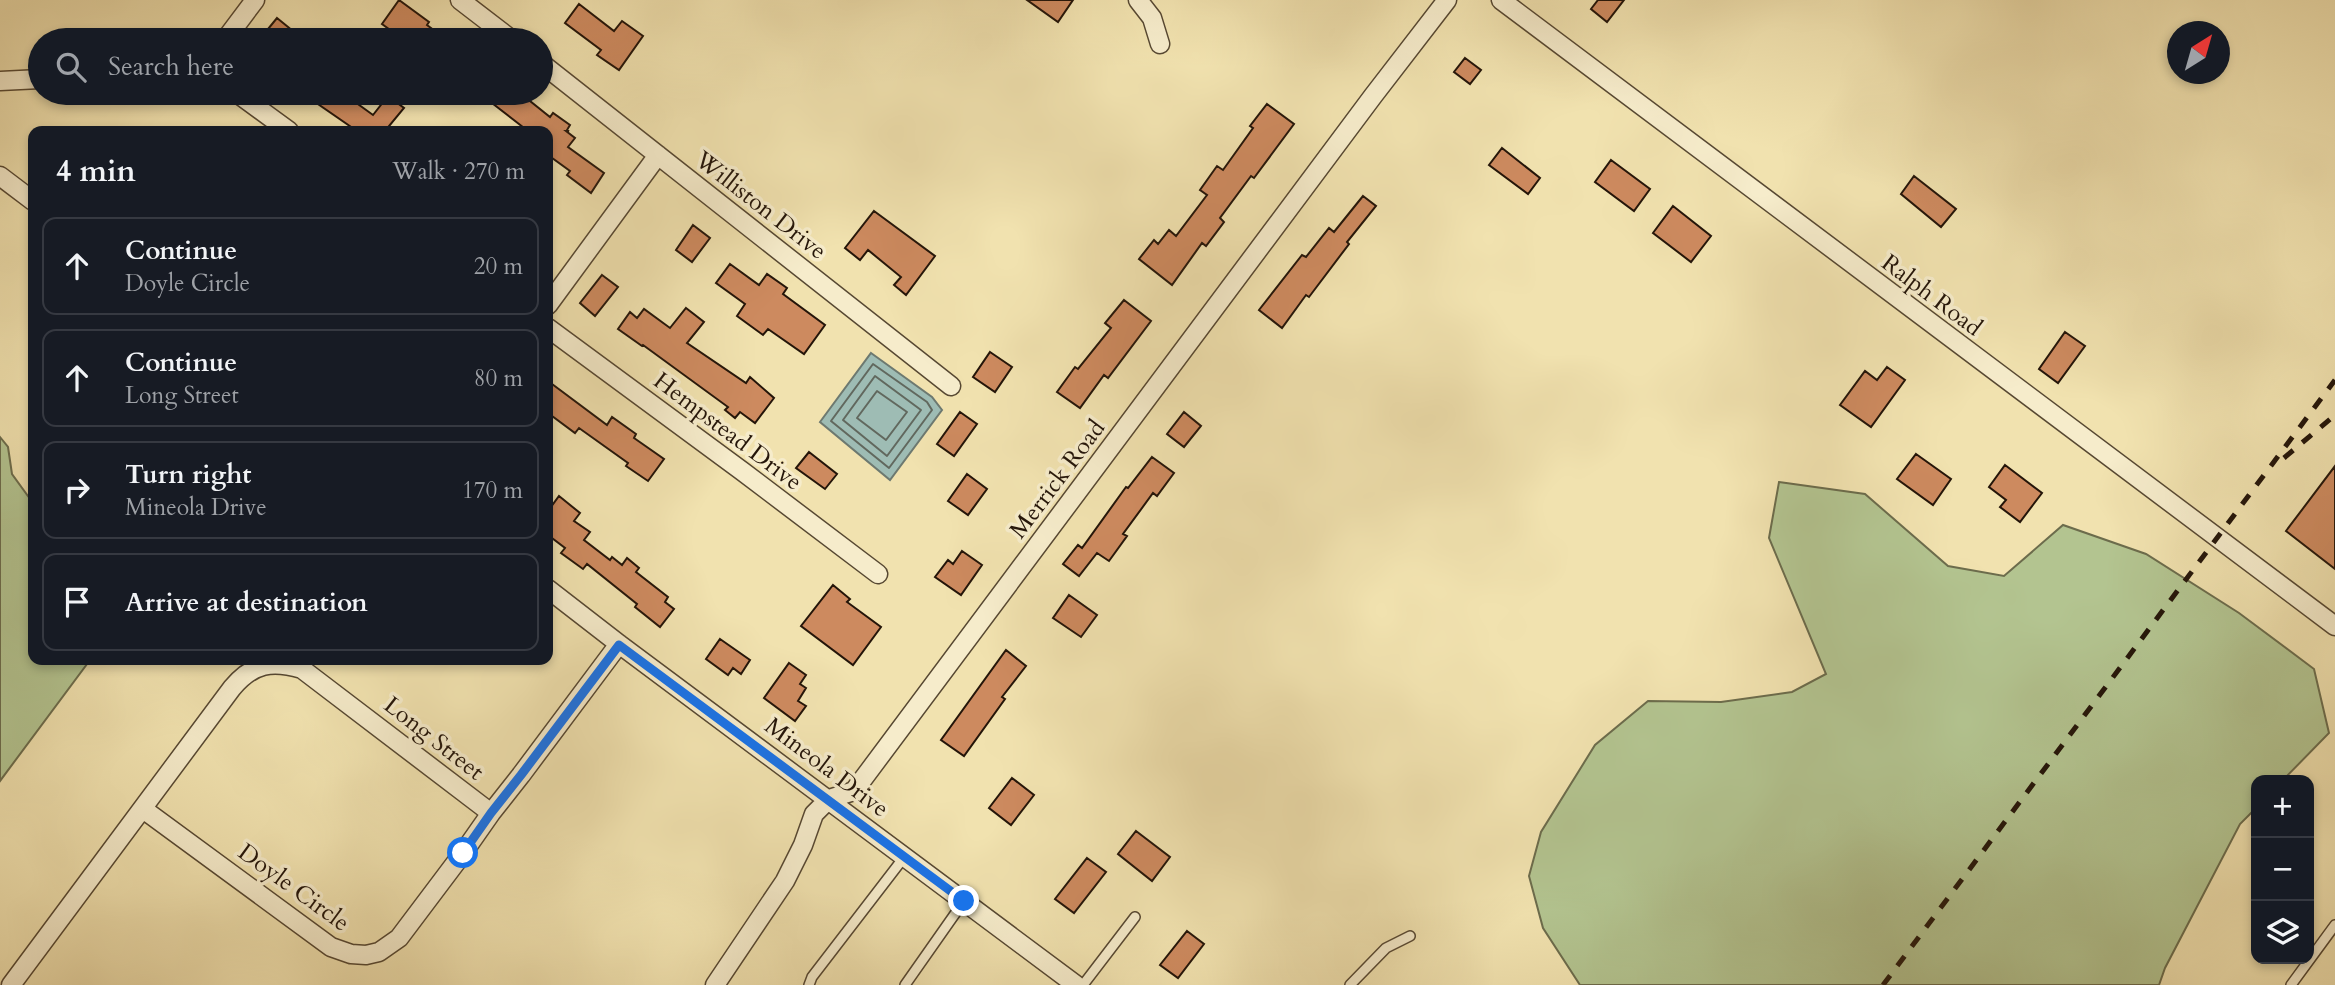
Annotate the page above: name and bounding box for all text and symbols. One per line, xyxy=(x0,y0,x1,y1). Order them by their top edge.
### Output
north arrow xyxy=(2167,21,2230,84)
search box xyxy=(28,28,553,105)
icon: search xyxy=(52,48,90,86)
text: Search here xyxy=(108,49,234,84)
street label: Williston Drive xyxy=(687,143,833,267)
text: 4 min xyxy=(56,151,136,192)
text: Walk · 270 m xyxy=(392,156,525,187)
text: Continue xyxy=(125,233,237,268)
icon: ahead xyxy=(58,247,96,285)
street label: Ralph Road xyxy=(1875,247,1989,344)
text: 20 m xyxy=(474,251,523,282)
text: Doyle Circle xyxy=(125,268,250,299)
text: Continue xyxy=(125,345,237,380)
icon: ahead xyxy=(58,359,96,397)
text: 80 m xyxy=(474,363,523,394)
street label: Hempstead Drive xyxy=(647,365,809,498)
text: Long Street xyxy=(125,380,239,411)
street label: Merrick Road xyxy=(1002,413,1113,545)
text: Turn right xyxy=(125,457,252,492)
icon: right xyxy=(58,471,96,509)
text: 170 m xyxy=(462,475,523,506)
text: Mineola Drive xyxy=(125,492,267,523)
icon: arrive xyxy=(58,583,96,621)
text: Arrive at destination xyxy=(125,585,368,620)
street label: Long Street xyxy=(377,689,491,788)
street label: Mineola Drive xyxy=(758,710,896,825)
map controls xyxy=(2251,775,2314,964)
button: + xyxy=(2251,775,2314,838)
street label: Doyle Circle xyxy=(231,836,356,939)
route start xyxy=(447,837,478,868)
button: − xyxy=(2251,838,2314,901)
route end xyxy=(948,885,979,916)
button: layers xyxy=(2251,901,2314,964)

